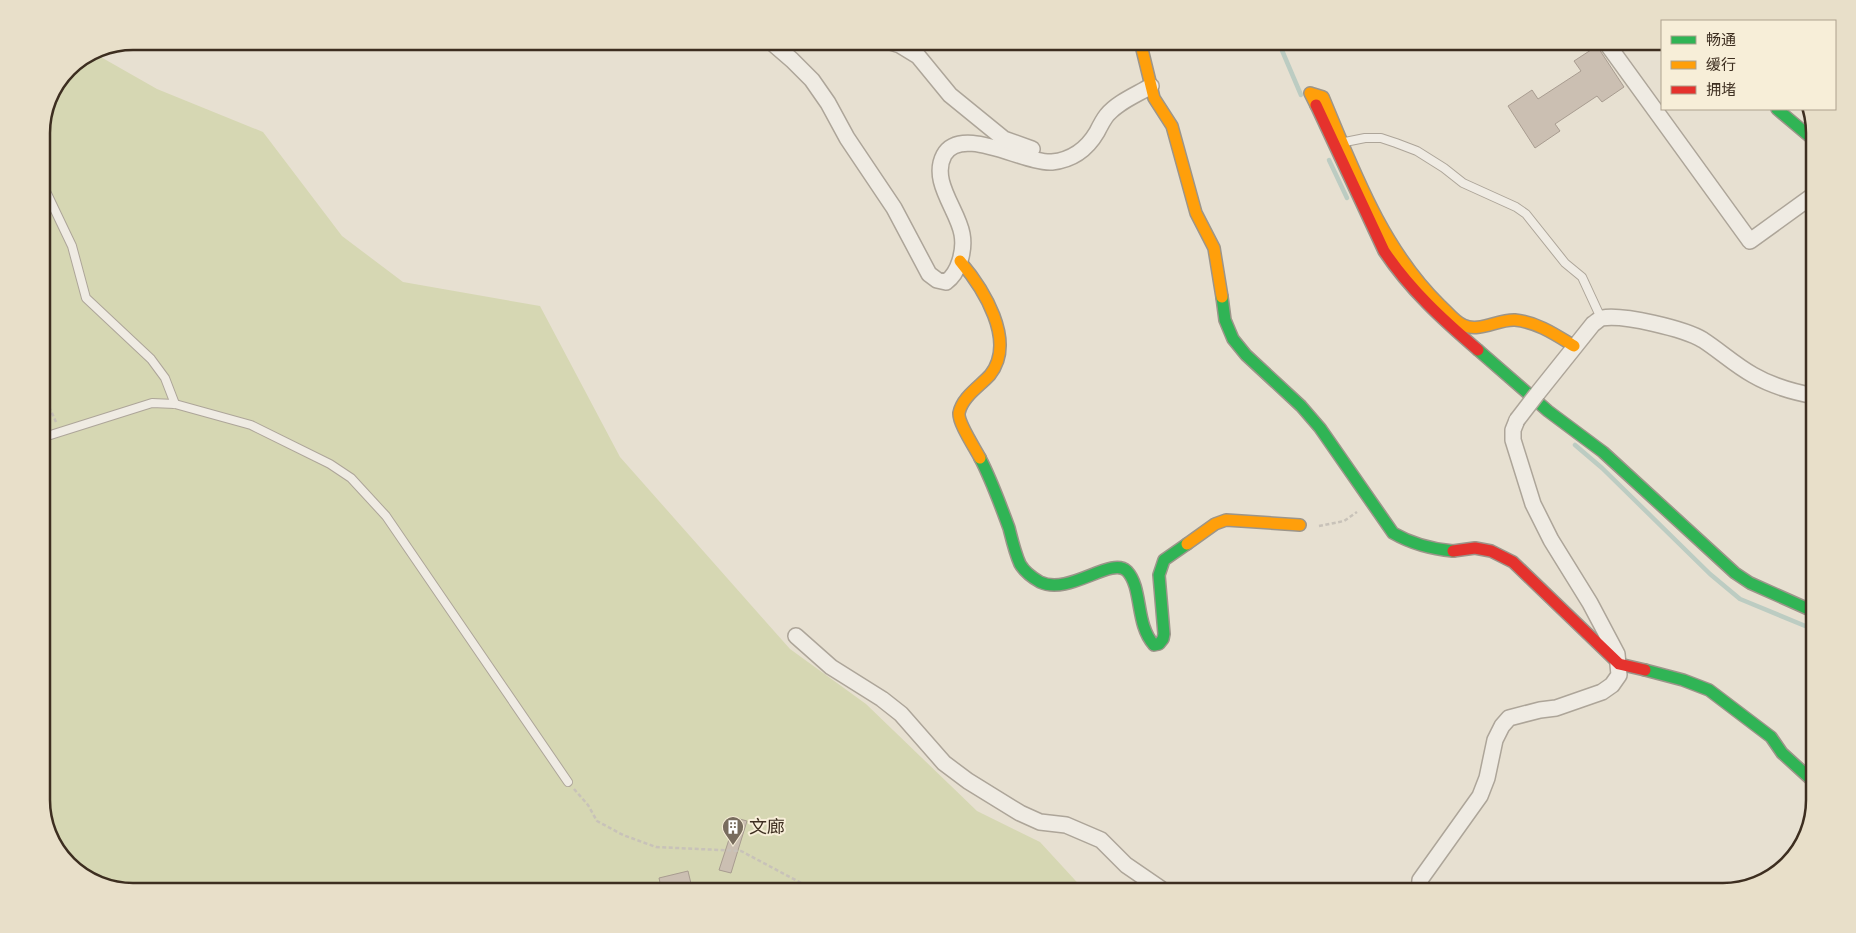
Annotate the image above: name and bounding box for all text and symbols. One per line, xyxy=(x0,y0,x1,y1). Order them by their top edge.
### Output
legend xyxy=(1661,20,1836,110)
text: 畅通 xyxy=(1706,29,1736,52)
text: 缓行 xyxy=(1706,54,1736,77)
text: 拥堵 xyxy=(1706,79,1736,102)
place label: 文廊 xyxy=(749,814,785,841)
building icon: 文廊 xyxy=(721,815,745,846)

